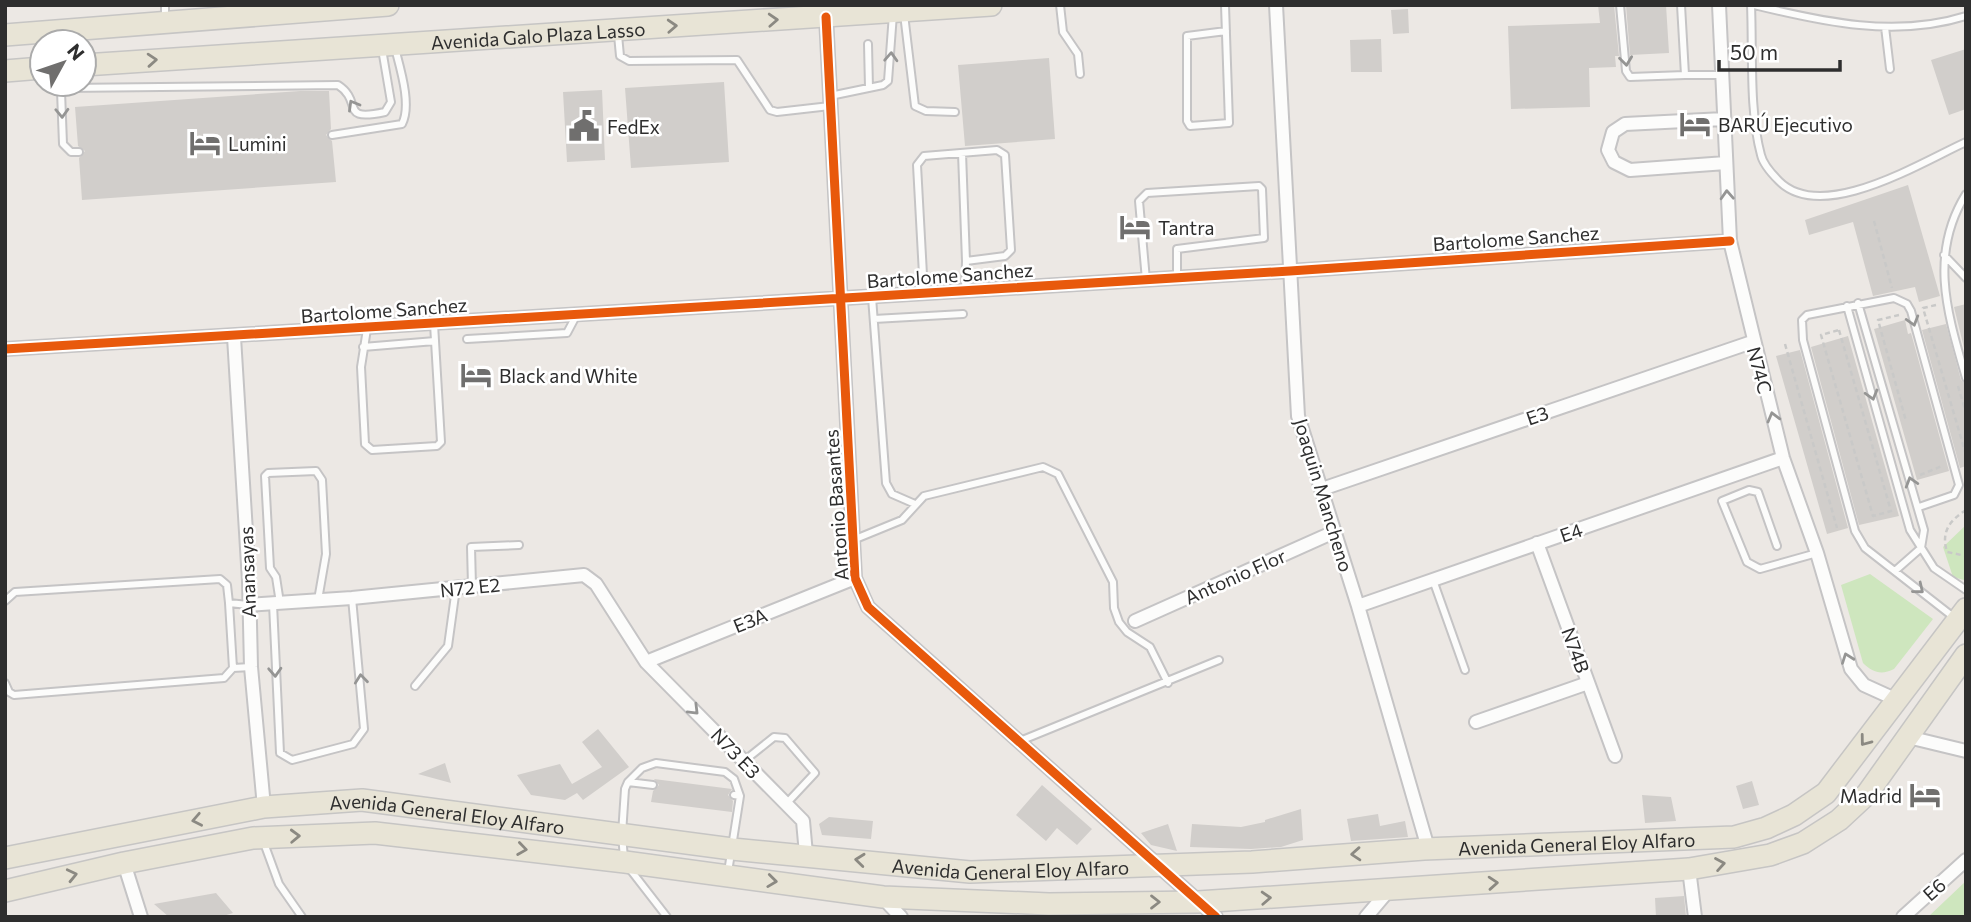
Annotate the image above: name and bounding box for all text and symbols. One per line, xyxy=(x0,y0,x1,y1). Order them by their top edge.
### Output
one-way arrow xyxy=(768,13,779,28)
street label: Avenida Galo Plaza Lasso xyxy=(430,16,646,54)
one-way arrow xyxy=(667,19,678,34)
north arrow xyxy=(28,28,98,98)
scale bar xyxy=(1719,28,1840,72)
text: N xyxy=(63,39,90,65)
text: 50 m xyxy=(1730,39,1778,64)
one-way arrow xyxy=(883,52,898,63)
one-way arrow xyxy=(147,53,158,68)
one-way arrow xyxy=(1618,55,1633,67)
one-way arrow xyxy=(348,99,361,112)
hotel icon: BARÚ Ejecutivo xyxy=(1678,107,1712,141)
one-way arrow xyxy=(54,108,70,118)
public building icon: FedEx xyxy=(567,109,601,143)
place label: BARÚ Ejecutivo xyxy=(1718,112,1853,136)
place label: FedEx xyxy=(607,115,660,138)
hotel icon: Lumini xyxy=(188,126,222,160)
place label: Lumini xyxy=(228,132,287,155)
one-way arrow xyxy=(1720,189,1735,200)
hotel icon: Tantra xyxy=(1118,210,1152,244)
place label: Tantra xyxy=(1158,216,1215,239)
street label: Bartolome Sanchez xyxy=(1432,221,1600,255)
street label: Bartolome Sanchez xyxy=(866,258,1034,292)
street label: Bartolome Sanchez xyxy=(300,293,468,327)
one-way arrow xyxy=(1905,315,1920,327)
street label: N74C xyxy=(1743,344,1777,396)
hotel icon: Black and White xyxy=(459,358,493,392)
place label: Black and White xyxy=(499,364,638,387)
one-way arrow xyxy=(1864,389,1878,401)
street label: E3 xyxy=(1523,401,1551,429)
one-way arrow xyxy=(1766,411,1781,423)
street label: Joaquin Mancheno xyxy=(1290,415,1358,575)
street label: Antonio Basantes xyxy=(819,428,853,582)
one-way arrow xyxy=(1905,476,1919,488)
street label: E4 xyxy=(1557,517,1585,547)
street label: Anansayas xyxy=(234,526,260,618)
street label: Antonio Flor xyxy=(1181,543,1290,609)
street label: N72 E2 xyxy=(439,572,501,602)
one-way arrow xyxy=(1912,580,1924,593)
street label: E3A xyxy=(730,603,770,637)
street label: N74B xyxy=(1557,624,1595,676)
one-way arrow xyxy=(1841,652,1855,664)
one-way arrow xyxy=(268,667,283,678)
one-way arrow xyxy=(354,673,369,684)
one-way arrow xyxy=(686,702,699,715)
street label: N73 E3 xyxy=(707,723,765,783)
one-way arrow xyxy=(1861,734,1874,746)
hotel icon: Madrid xyxy=(1908,778,1942,812)
place label: Madrid xyxy=(1840,784,1902,807)
street label: Avenida General Eloy Alfaro xyxy=(328,788,566,838)
one-way arrow xyxy=(191,811,203,826)
street label: Avenida General Eloy Alfaro xyxy=(1458,827,1696,859)
one-way arrow xyxy=(290,828,301,843)
one-way arrow xyxy=(516,841,528,856)
one-way arrow xyxy=(1351,846,1362,861)
one-way arrow xyxy=(854,853,865,868)
street label: Avenida General Eloy Alfaro xyxy=(891,853,1129,884)
one-way arrow xyxy=(1714,857,1726,872)
one-way arrow xyxy=(66,869,78,884)
one-way arrow xyxy=(766,873,778,888)
street label: E6 xyxy=(1918,873,1950,905)
one-way arrow xyxy=(1488,876,1499,891)
one-way arrow xyxy=(1261,891,1272,906)
one-way arrow xyxy=(1151,894,1161,910)

